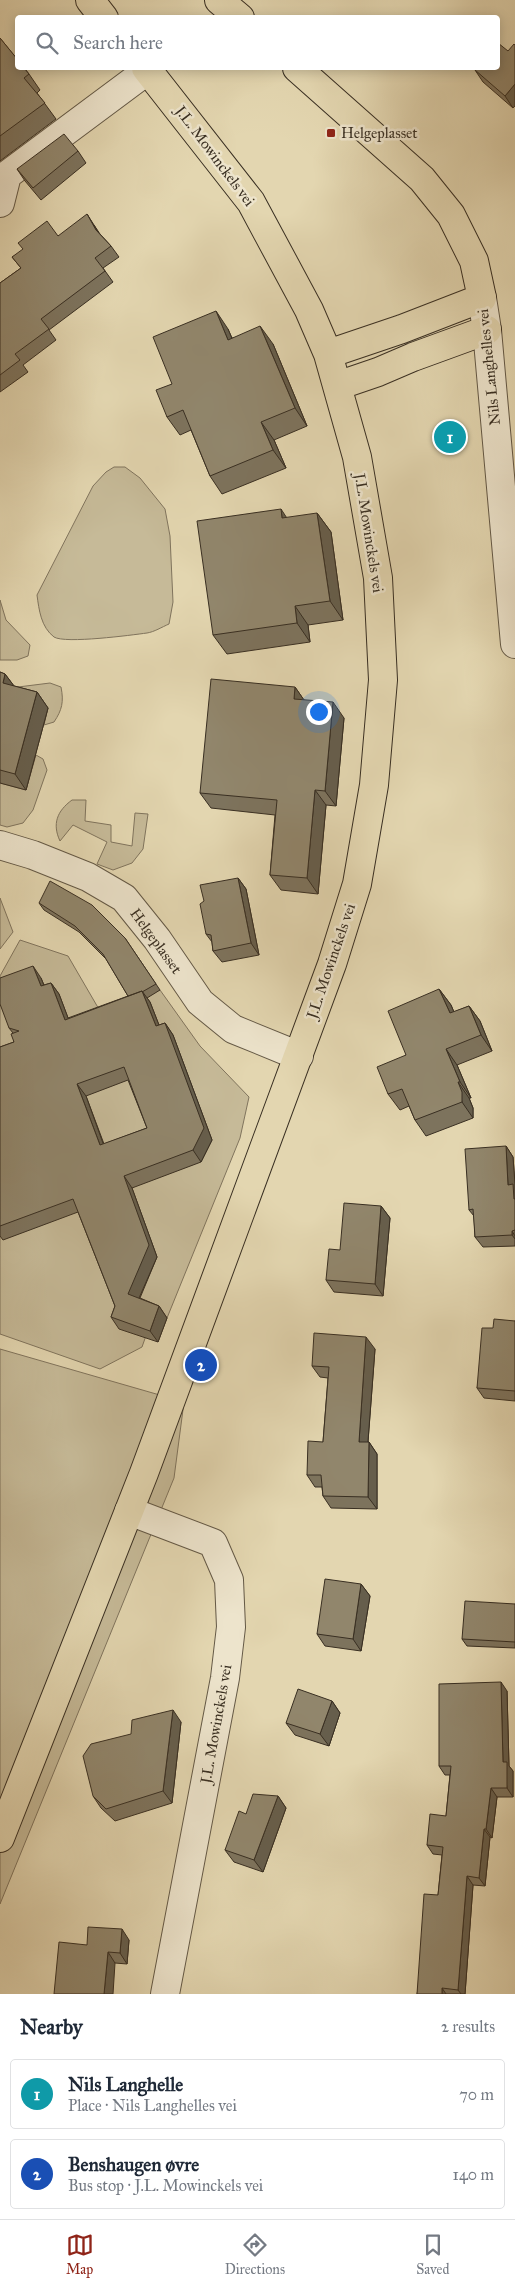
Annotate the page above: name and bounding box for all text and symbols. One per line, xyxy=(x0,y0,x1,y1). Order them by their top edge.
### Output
search box xyxy=(15,15,500,70)
icon: search xyxy=(33,29,61,57)
text: Search here xyxy=(73,31,163,54)
street label: J.L. Mowinckels vei xyxy=(169,101,259,210)
place label: Helgeplasset xyxy=(341,124,418,142)
marker: Helgeplasset xyxy=(325,127,337,139)
street label: Nils Langhelles vei xyxy=(474,308,504,426)
pin: 1 xyxy=(434,418,466,456)
street label: J.L. Mowinckels vei xyxy=(349,470,387,594)
your location xyxy=(306,699,332,725)
street label: J.L. Mowinckels vei xyxy=(302,901,360,1023)
street label: Helgeplasset xyxy=(126,905,186,978)
pin: 2 xyxy=(185,1346,217,1384)
street label: J.L. Mowinckels vei xyxy=(196,1663,236,1787)
text: Nearby xyxy=(20,2014,83,2040)
text: 2 results xyxy=(441,2017,495,2036)
text: Nils Langhelle xyxy=(68,2073,183,2096)
text: 1 xyxy=(34,2085,40,2104)
text: 70 m xyxy=(459,2085,494,2104)
text: Place · Nils Langhelles vei xyxy=(68,2096,237,2115)
text: Benshaugen øvre xyxy=(68,2153,199,2176)
text: 2 xyxy=(33,2165,41,2184)
text: 140 m xyxy=(453,2165,494,2184)
text: Bus stop · J.L. Mowinckels vei xyxy=(68,2176,263,2195)
tab: Map xyxy=(66,2231,94,2278)
tab: Directions xyxy=(225,2231,285,2278)
tab: Saved xyxy=(416,2231,449,2278)

